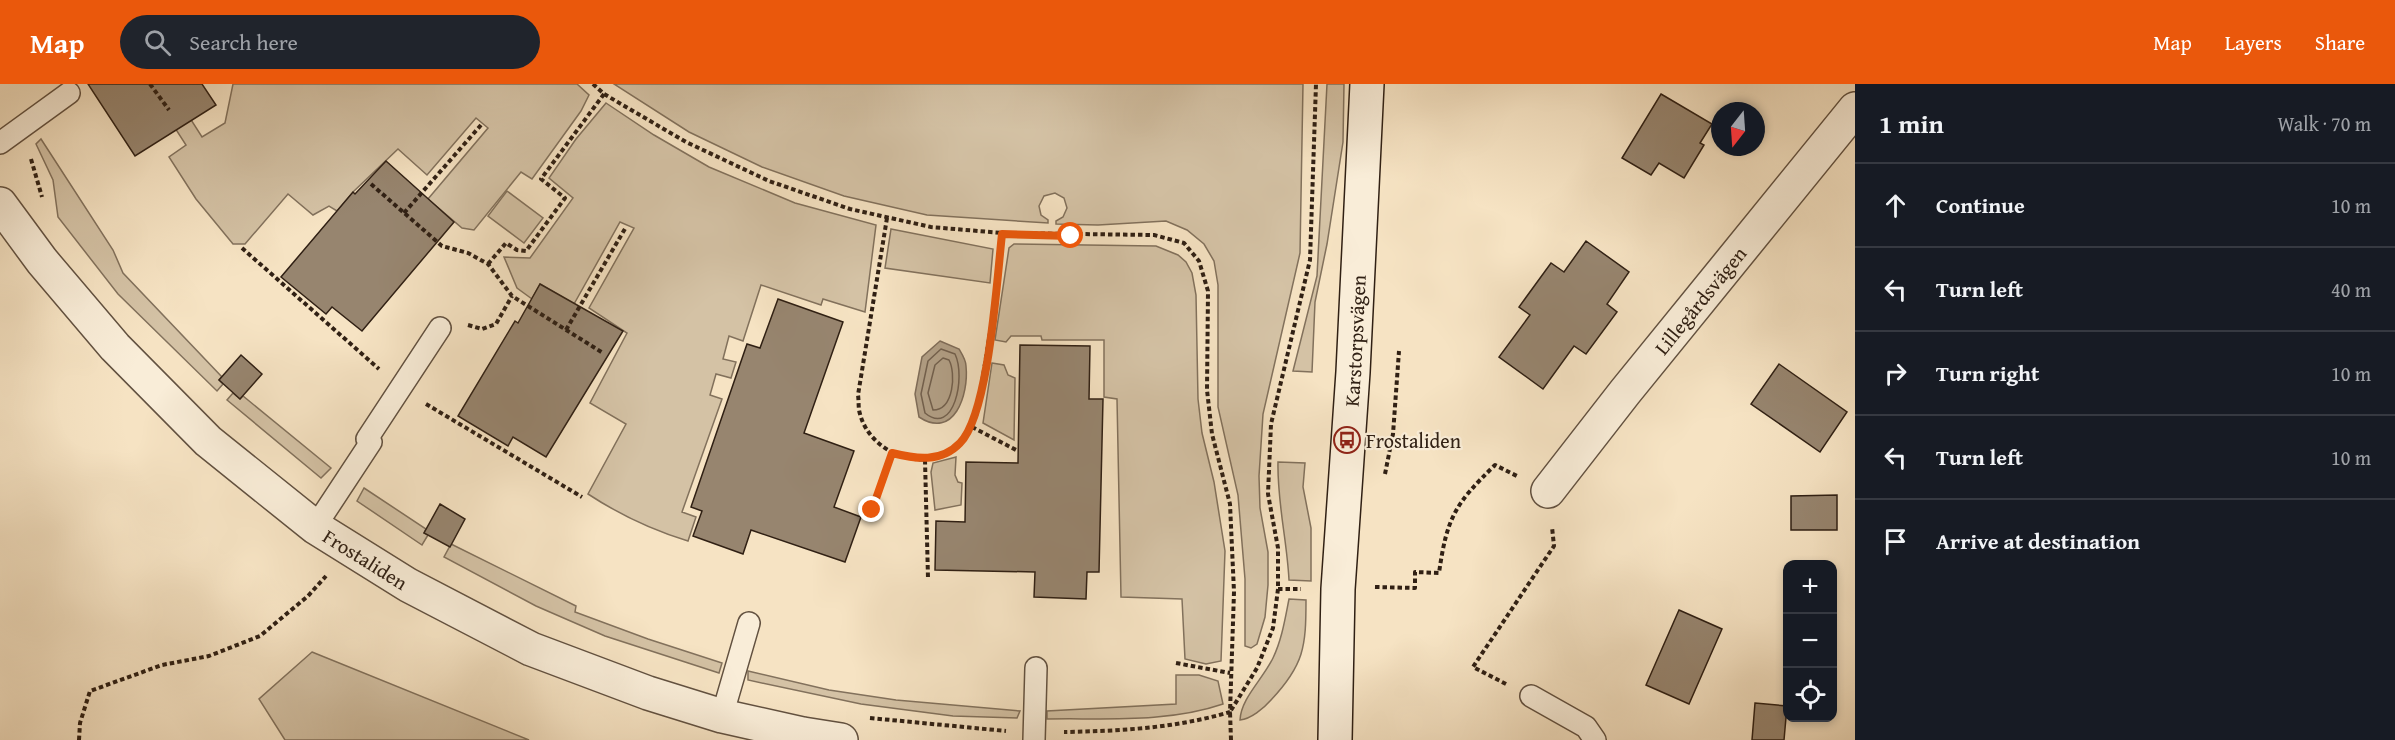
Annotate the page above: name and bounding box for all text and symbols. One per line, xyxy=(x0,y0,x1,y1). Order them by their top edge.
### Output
search box xyxy=(120,15,540,69)
text: Map xyxy=(30,22,84,63)
icon: search xyxy=(141,26,174,59)
text: Search here xyxy=(189,26,298,58)
text: Map xyxy=(2153,27,2192,58)
text: Layers xyxy=(2225,27,2282,58)
text: Share xyxy=(2315,27,2365,58)
north arrow xyxy=(1711,102,1765,156)
text: 1 min xyxy=(1879,104,1944,143)
text: Walk · 70 m xyxy=(2277,109,2371,138)
icon: ahead xyxy=(1879,189,1912,222)
text: Continue xyxy=(1936,189,2025,221)
text: 10 m xyxy=(2331,191,2371,220)
route start xyxy=(1057,222,1083,248)
street label: Lillegårdsvägen xyxy=(1647,240,1753,360)
icon: left xyxy=(1879,273,1912,306)
text: Turn left xyxy=(1936,273,2023,305)
street label: Karstorpsvägen xyxy=(1336,274,1372,407)
text: 40 m xyxy=(2331,275,2371,304)
icon: right xyxy=(1879,357,1912,390)
text: Turn right xyxy=(1936,357,2039,389)
text: 10 m xyxy=(2331,359,2371,388)
bus stop icon: Frostaliden xyxy=(1332,425,1362,455)
place label: Frostaliden xyxy=(1366,426,1461,455)
icon: left xyxy=(1879,441,1912,474)
text: Turn left xyxy=(1936,441,2023,473)
text: 10 m xyxy=(2331,443,2371,472)
route end xyxy=(858,496,884,522)
street label: Frostaliden xyxy=(318,521,414,596)
icon: arrive xyxy=(1879,525,1912,558)
text: Arrive at destination xyxy=(1936,525,2140,557)
map controls xyxy=(1783,560,1837,722)
button: + xyxy=(1783,560,1837,614)
button: − xyxy=(1783,614,1837,668)
button: locate xyxy=(1783,668,1837,722)

